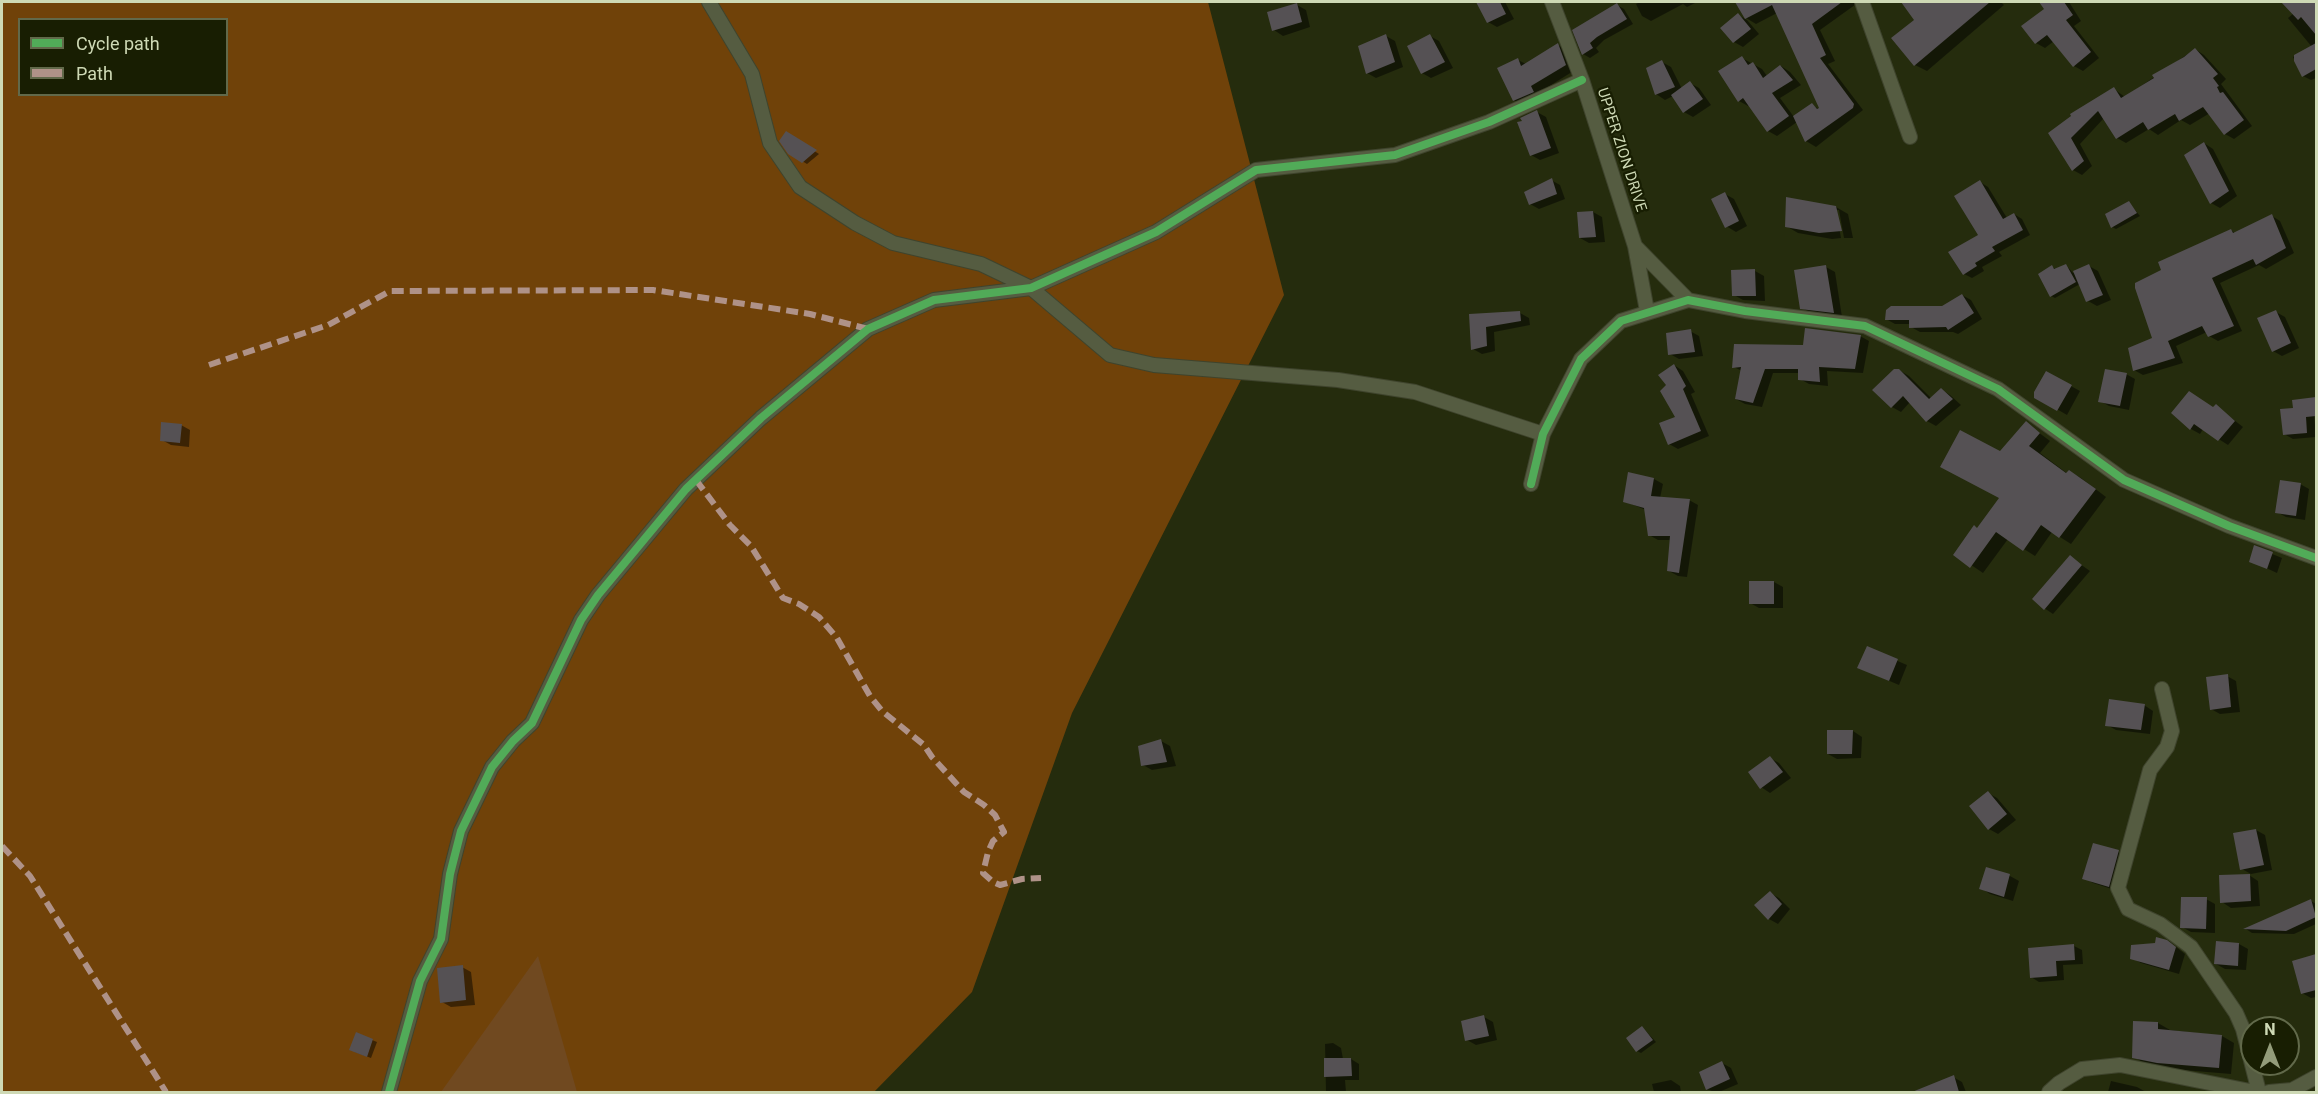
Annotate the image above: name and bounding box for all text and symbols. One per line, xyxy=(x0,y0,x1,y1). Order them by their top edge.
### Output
legend xyxy=(18,18,228,96)
text: Cycle path xyxy=(76,33,160,54)
text: Path xyxy=(76,63,113,84)
street label: UPPER ZION DRIVE xyxy=(1592,86,1650,214)
north arrow xyxy=(2240,1016,2300,1076)
text: N xyxy=(2264,1020,2276,1039)

